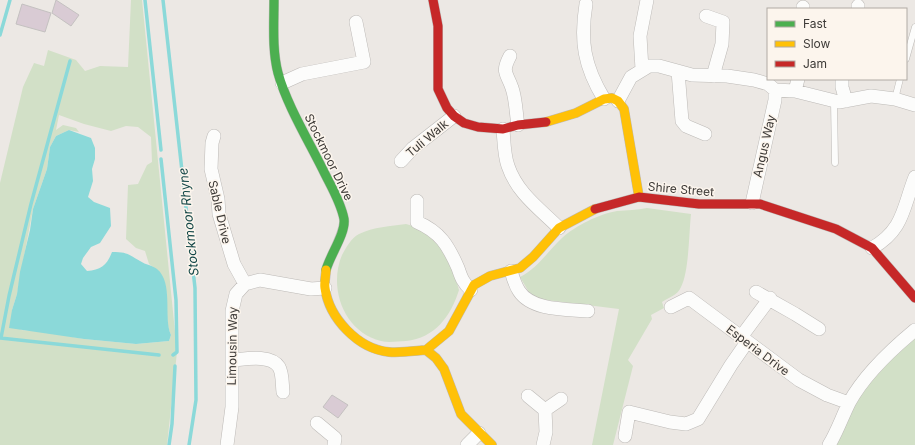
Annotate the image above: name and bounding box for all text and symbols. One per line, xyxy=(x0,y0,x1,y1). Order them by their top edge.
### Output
legend xyxy=(767,8,907,80)
text: Fast xyxy=(803,16,827,31)
text: Slow xyxy=(803,36,831,51)
text: Jam xyxy=(803,56,827,71)
street label: Stockmoor Drive xyxy=(301,111,357,203)
street label: Angus Way xyxy=(749,113,779,179)
street label: Tuli Walk xyxy=(403,116,452,160)
water label: Stockmoor Rhyne xyxy=(174,167,202,277)
street label: Sable Drive xyxy=(205,179,235,245)
street label: Shire Street xyxy=(647,179,715,199)
street label: Limousin Way xyxy=(224,306,240,385)
street label: Esperia Drive xyxy=(723,321,793,379)

